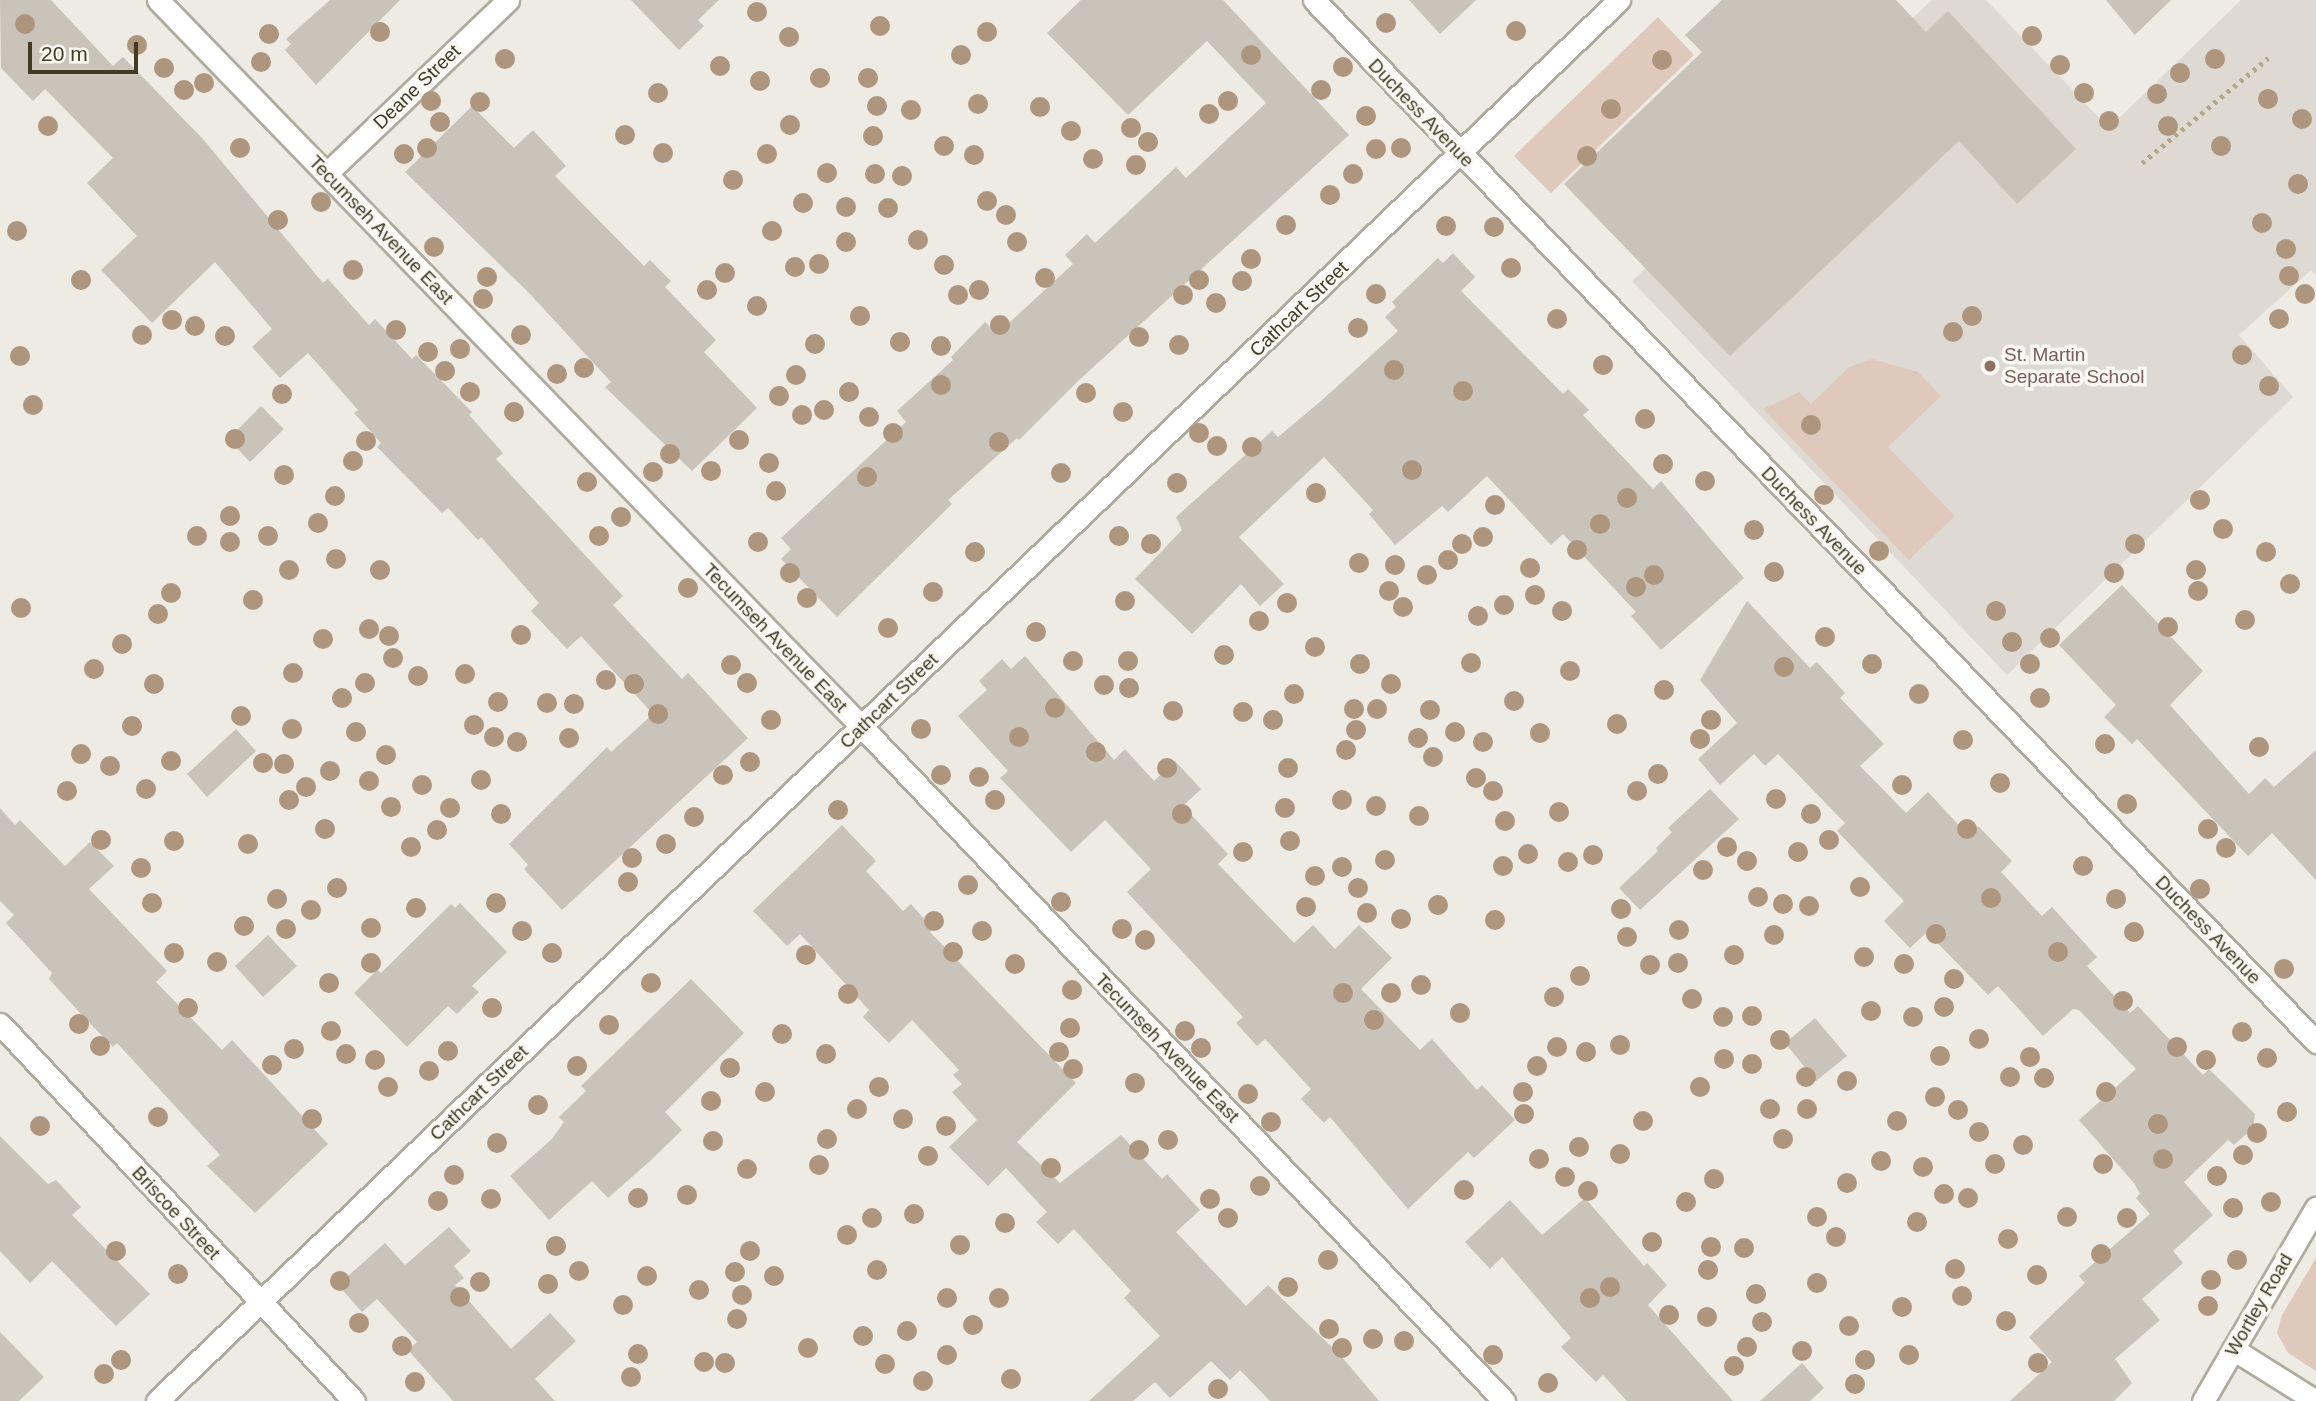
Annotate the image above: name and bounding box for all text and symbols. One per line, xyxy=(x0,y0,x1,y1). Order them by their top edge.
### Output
scale bar xyxy=(32,28,142,72)
street label: Deane Street xyxy=(369,40,465,134)
text: 20 m xyxy=(41,42,88,65)
street label: Duchess Avenue xyxy=(1363,54,1479,172)
street label: Tecumseh Avenue East xyxy=(304,150,458,310)
street label: Cathcart Street xyxy=(1245,256,1353,362)
place label: St. Martin Separate School xyxy=(2004,344,2144,388)
marker: St. Martin Separate School xyxy=(1982,358,1998,374)
street label: Duchess Avenue xyxy=(1756,462,1872,580)
street label: Tecumseh Avenue East xyxy=(698,558,852,718)
street label: Cathcart Street xyxy=(835,648,943,754)
street label: Duchess Avenue xyxy=(2150,871,2266,989)
street label: Tecumseh Avenue East xyxy=(1090,968,1244,1128)
street label: Cathcart Street xyxy=(425,1040,533,1146)
street label: Briscoe Street xyxy=(127,1162,225,1264)
street label: Wortley Road xyxy=(2220,1250,2298,1360)

